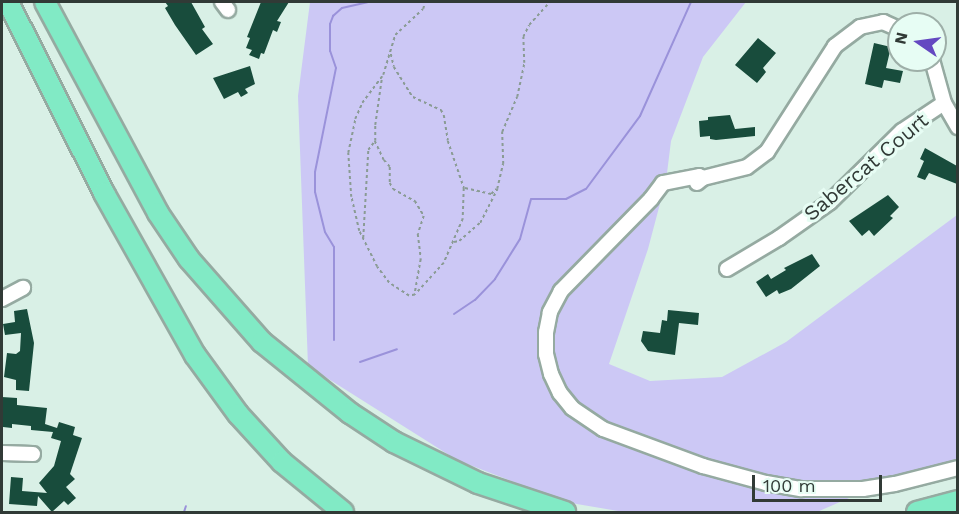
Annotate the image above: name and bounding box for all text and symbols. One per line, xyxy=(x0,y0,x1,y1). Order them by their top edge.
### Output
north arrow xyxy=(887,12,947,72)
text: N xyxy=(890,30,912,46)
street label: Sabercat Court xyxy=(799,108,933,226)
scale bar xyxy=(755,463,886,501)
text: 100 m xyxy=(763,475,816,496)

